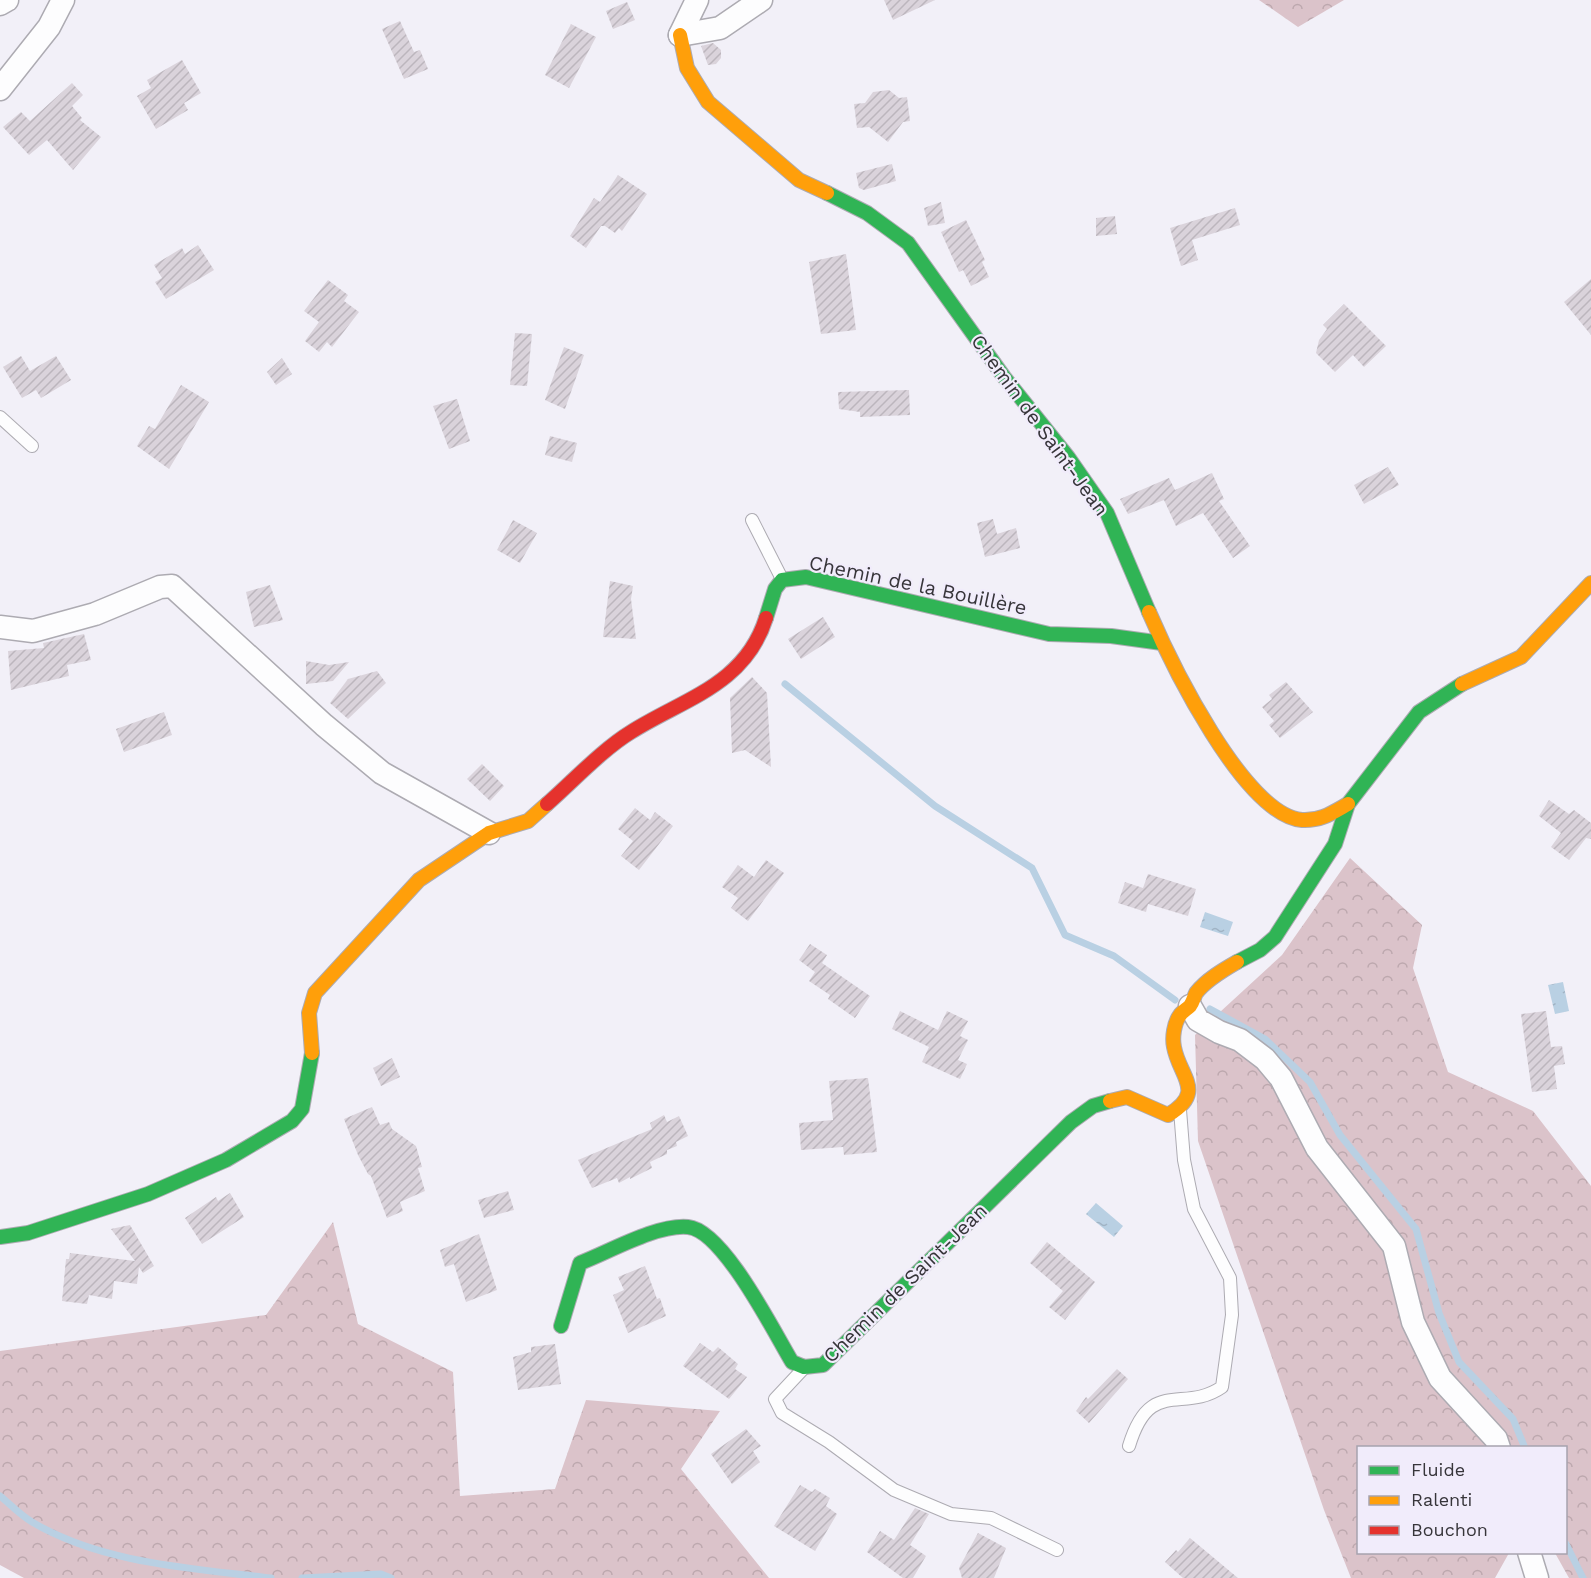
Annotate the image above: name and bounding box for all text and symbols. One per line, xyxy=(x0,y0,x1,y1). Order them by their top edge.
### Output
street label: Chemin de Saint-Jean xyxy=(966,330,1114,520)
street label: Chemin de la Bouillère xyxy=(807,550,1029,620)
street label: Chemin de Saint-Jean xyxy=(818,1199,992,1367)
legend xyxy=(1357,1446,1567,1554)
text: Fluide xyxy=(1411,1459,1465,1480)
text: Ralenti xyxy=(1411,1489,1472,1510)
text: Bouchon xyxy=(1411,1519,1488,1540)

